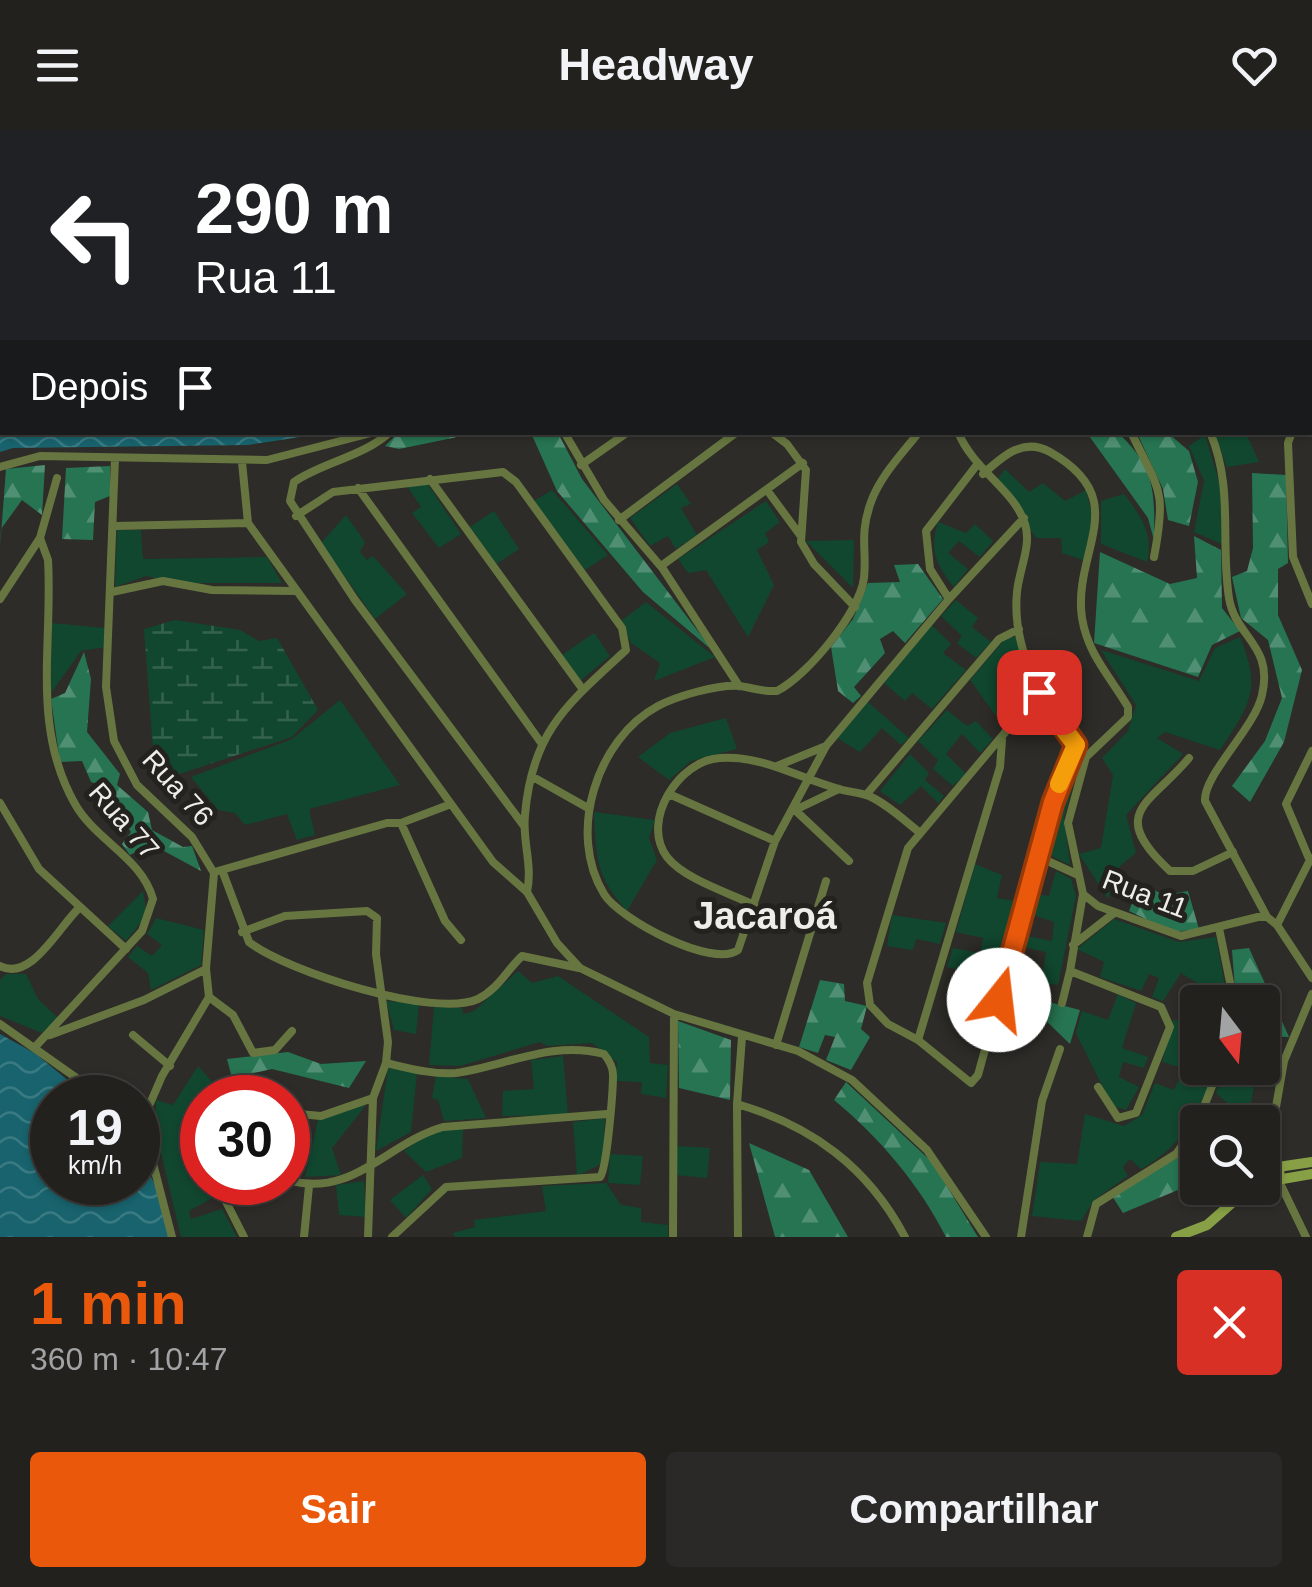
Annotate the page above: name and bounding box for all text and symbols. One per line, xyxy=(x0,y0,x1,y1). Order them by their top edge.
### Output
icon: menu xyxy=(30,38,85,93)
icon: heart xyxy=(1227,38,1282,93)
text: Headway xyxy=(558,39,754,90)
icon: left xyxy=(30,170,160,300)
text: 290 m xyxy=(195,170,393,248)
text: Rua 11 xyxy=(195,252,337,303)
icon: arrive xyxy=(168,360,223,415)
text: Depois xyxy=(30,366,148,408)
pin xyxy=(997,650,1082,735)
icon: arrive xyxy=(1012,665,1067,720)
street label: Rua 76 xyxy=(136,744,220,832)
street label: Rua 77 xyxy=(83,777,165,865)
street label: Rua 11 xyxy=(1098,864,1192,924)
district label: Jacaroá xyxy=(693,895,838,937)
position arrow xyxy=(947,948,1051,1052)
north arrow xyxy=(1180,985,1280,1085)
map controls xyxy=(1180,985,1280,1205)
speed limit sign: 30 xyxy=(180,1075,310,1205)
text: 19 xyxy=(67,1100,123,1156)
button: search xyxy=(1180,1105,1280,1205)
text: km/h xyxy=(68,1151,122,1179)
text: 1 min xyxy=(30,1270,187,1337)
button: close xyxy=(1177,1270,1282,1375)
text: 360 m · 10:47 xyxy=(30,1341,227,1377)
button: Sair xyxy=(30,1452,646,1567)
button: Compartilhar xyxy=(666,1452,1282,1567)

